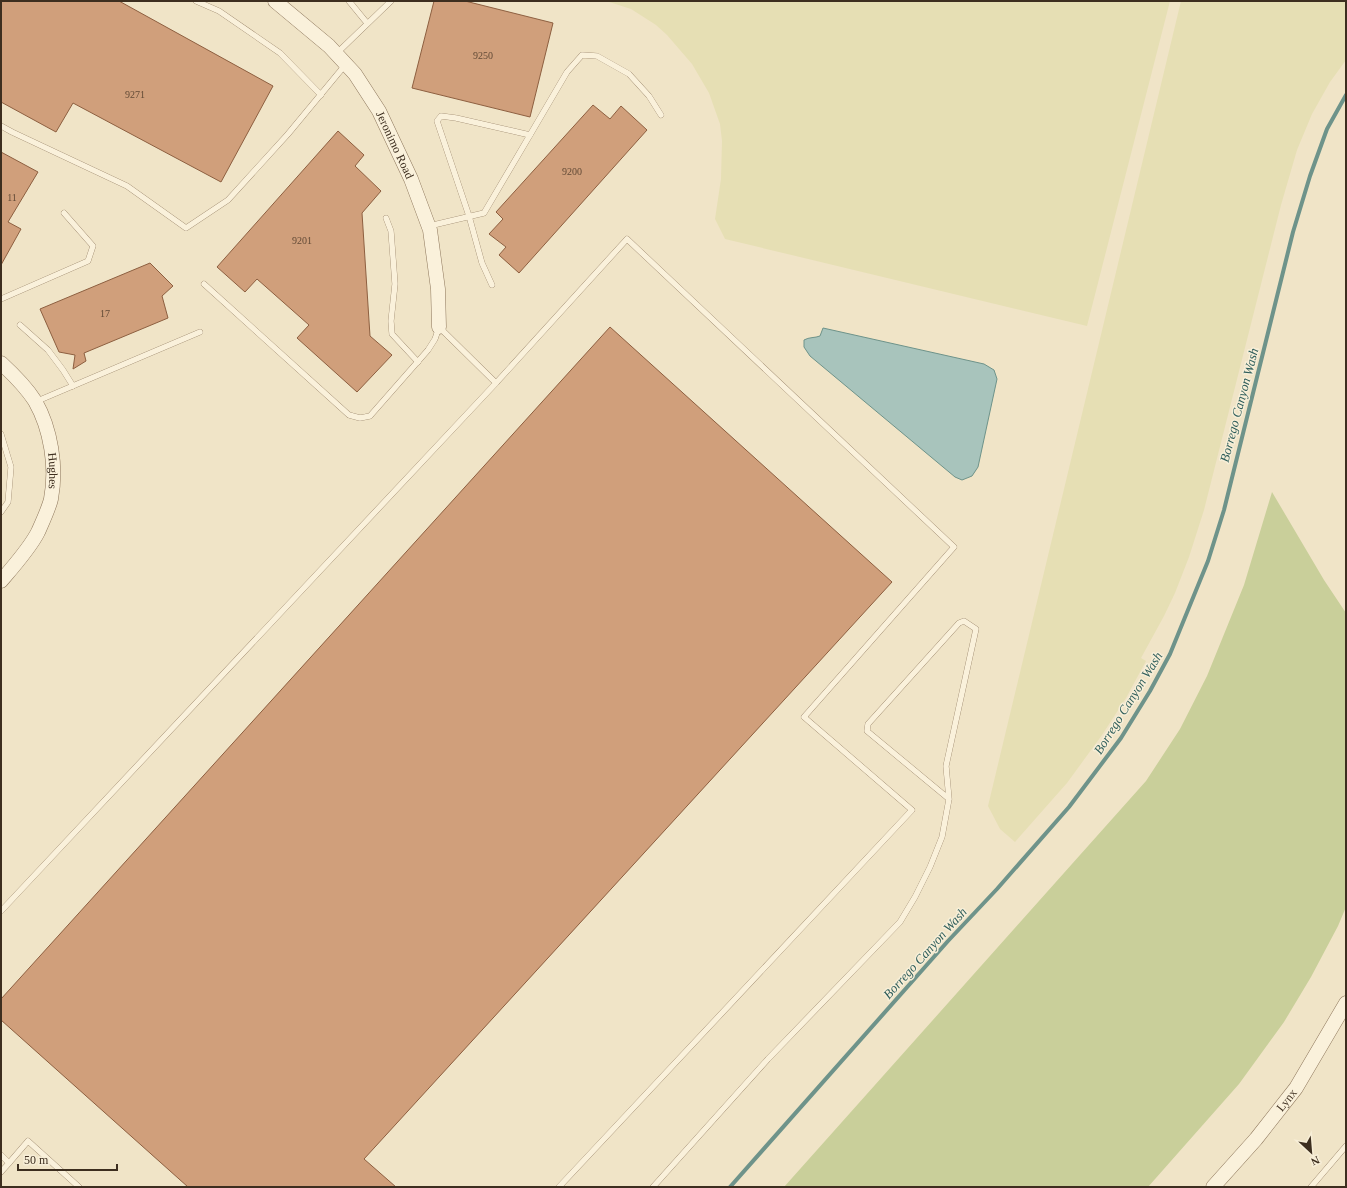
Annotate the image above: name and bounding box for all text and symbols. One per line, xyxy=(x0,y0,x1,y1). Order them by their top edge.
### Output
house number: 9250 xyxy=(473,50,493,61)
house number: 9271 xyxy=(125,89,145,100)
street label: Jeronimo Road xyxy=(373,109,417,181)
house number: 9200 xyxy=(562,166,582,177)
house number: 11 xyxy=(7,192,17,203)
house number: 9201 xyxy=(292,235,312,246)
house number: 17 xyxy=(100,308,110,319)
water label: Borrego Canyon Wash xyxy=(1217,346,1261,464)
street label: Hughes xyxy=(45,452,60,490)
water label: Borrego Canyon Wash xyxy=(1091,649,1165,757)
water label: Borrego Canyon Wash xyxy=(880,904,970,1002)
street label: Lynx xyxy=(1273,1086,1300,1114)
north arrow xyxy=(1291,1132,1331,1172)
scale bar xyxy=(18,1146,117,1172)
text: 50 m xyxy=(24,1153,49,1167)
text: N xyxy=(1309,1154,1322,1168)

